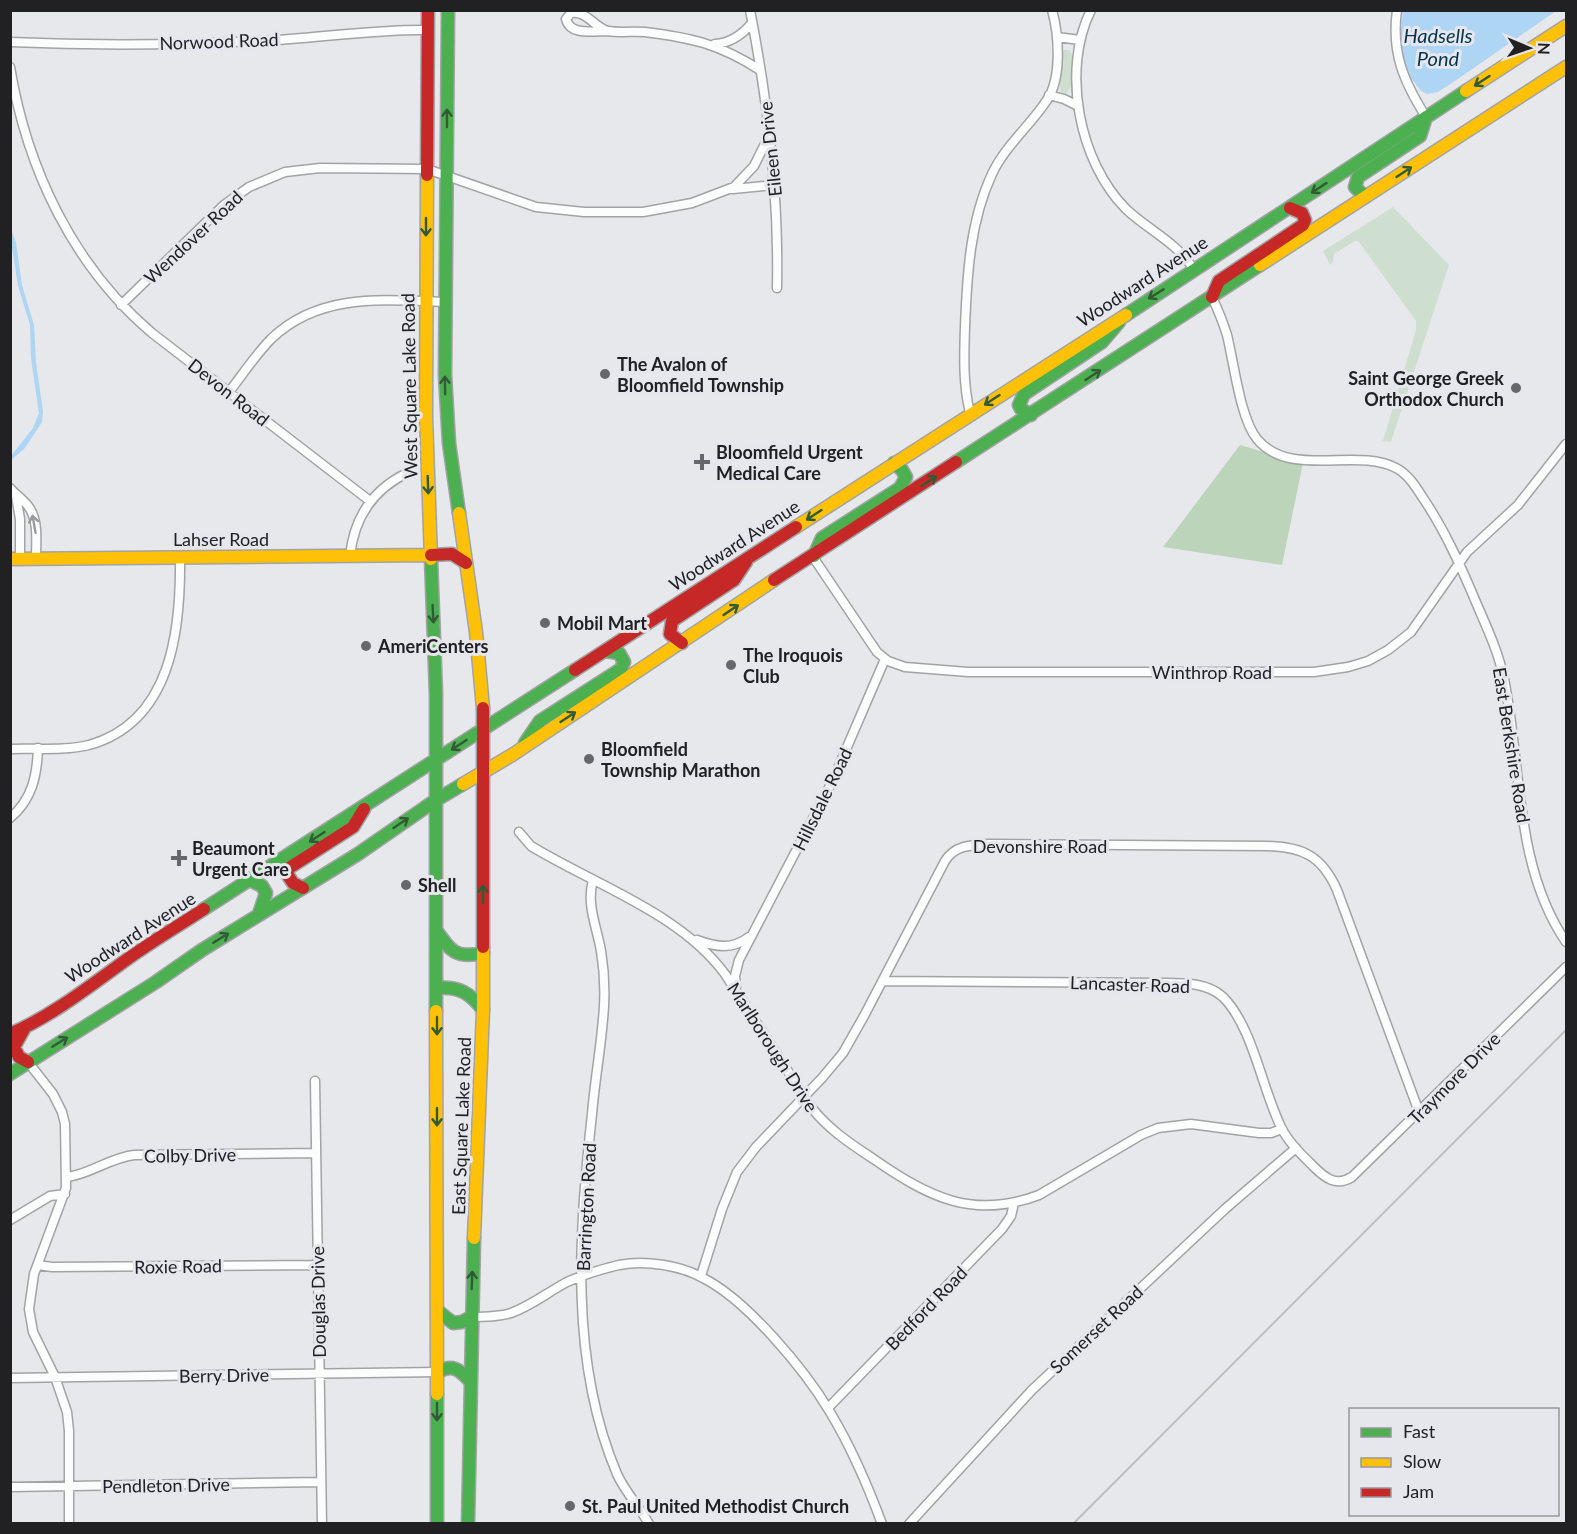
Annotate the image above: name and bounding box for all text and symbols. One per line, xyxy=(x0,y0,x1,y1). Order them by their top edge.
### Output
north arrow xyxy=(1499,18,1559,78)
water label: Hadsells Pond xyxy=(1403,23,1473,70)
street label: Norwood Road xyxy=(159,28,279,54)
text: N xyxy=(1535,42,1554,55)
one-way arrow xyxy=(1475,75,1491,87)
street label: Eileen Drive xyxy=(754,100,786,198)
one-way arrow xyxy=(441,108,453,128)
one-way arrow xyxy=(1395,166,1412,178)
one-way arrow xyxy=(1312,182,1328,194)
street label: Wendover Road xyxy=(139,186,247,288)
one-way arrow xyxy=(420,217,432,237)
street label: Woodward Avenue xyxy=(1073,231,1211,331)
one-way arrow xyxy=(1148,289,1165,301)
street label: West Square Lake Road xyxy=(396,293,422,479)
place label: The Avalon of Bloomfield Township xyxy=(617,353,784,396)
street label: Devon Road xyxy=(184,354,274,430)
marker: The Avalon of Bloomfield Township xyxy=(598,367,612,381)
place label: Saint George Greek Orthodox Church xyxy=(1348,367,1504,410)
one-way arrow xyxy=(1084,368,1101,380)
one-way arrow xyxy=(440,375,451,395)
marker: Saint George Greek Orthodox Church xyxy=(1509,381,1523,395)
one-way arrow xyxy=(984,394,1001,406)
place label: Bloomfield Urgent Medical Care xyxy=(716,441,863,484)
marker: Bloomfield Urgent Medical Care xyxy=(693,453,711,471)
one-way arrow xyxy=(921,474,938,487)
one-way arrow xyxy=(422,475,433,495)
street label: Woodward Avenue xyxy=(665,495,803,595)
one-way arrow xyxy=(806,509,823,521)
one-way arrow xyxy=(28,515,39,534)
street label: Lahser Road xyxy=(173,528,269,550)
one-way arrow xyxy=(428,603,439,623)
one-way arrow xyxy=(722,603,739,616)
place label: Mobil Mart xyxy=(557,612,647,634)
marker: Mobil Mart xyxy=(538,616,552,630)
place label: AmeriCenters xyxy=(377,635,489,657)
marker: AmeriCenters xyxy=(359,639,373,653)
place label: The Iroquois Club xyxy=(743,644,843,687)
marker: The Iroquois Club xyxy=(724,658,738,672)
street label: Winthrop Road xyxy=(1152,661,1272,683)
street label: East Berkshire Road xyxy=(1489,666,1535,824)
one-way arrow xyxy=(559,711,576,723)
place label: Bloomfield Township Marathon xyxy=(601,738,761,781)
one-way arrow xyxy=(451,739,468,752)
street label: Hillsdale Road xyxy=(788,744,856,854)
marker: Bloomfield Township Marathon xyxy=(582,752,596,766)
one-way arrow xyxy=(393,817,409,829)
one-way arrow xyxy=(309,831,326,843)
street label: Devonshire Road xyxy=(973,835,1107,857)
place label: Beaumont Urgent Care xyxy=(192,837,289,880)
marker: Beaumont Urgent Care xyxy=(170,849,188,867)
place label: Shell xyxy=(418,874,456,896)
marker: Shell xyxy=(399,878,413,892)
one-way arrow xyxy=(477,885,489,905)
street label: Woodward Avenue xyxy=(61,887,199,987)
one-way arrow xyxy=(212,931,229,943)
street label: Lancaster Road xyxy=(1070,971,1190,997)
street label: Marlborough Drive xyxy=(723,978,823,1116)
one-way arrow xyxy=(431,1016,443,1036)
street label: Traymore Drive xyxy=(1403,1027,1505,1129)
one-way arrow xyxy=(51,1036,68,1048)
street label: East Square Lake Road xyxy=(447,1037,475,1215)
one-way arrow xyxy=(431,1107,443,1127)
street label: Barrington Road xyxy=(572,1142,600,1272)
street label: Colby Drive xyxy=(144,1143,236,1167)
street label: Douglas Drive xyxy=(306,1246,330,1358)
street label: Roxie Road xyxy=(134,1254,222,1278)
street label: Bedford Road xyxy=(881,1261,971,1355)
one-way arrow xyxy=(467,1270,478,1290)
street label: Somerset Road xyxy=(1045,1280,1147,1378)
street label: Berry Drive xyxy=(179,1363,269,1387)
one-way arrow xyxy=(431,1401,443,1421)
legend xyxy=(1349,1408,1559,1516)
text: Fast xyxy=(1403,1420,1436,1442)
text: Slow xyxy=(1403,1450,1441,1472)
street label: Pendleton Drive xyxy=(102,1473,230,1497)
text: Jam xyxy=(1403,1480,1434,1502)
place label: St. Paul United Methodist Church xyxy=(582,1495,849,1517)
marker: St. Paul United Methodist Church xyxy=(563,1499,577,1513)

